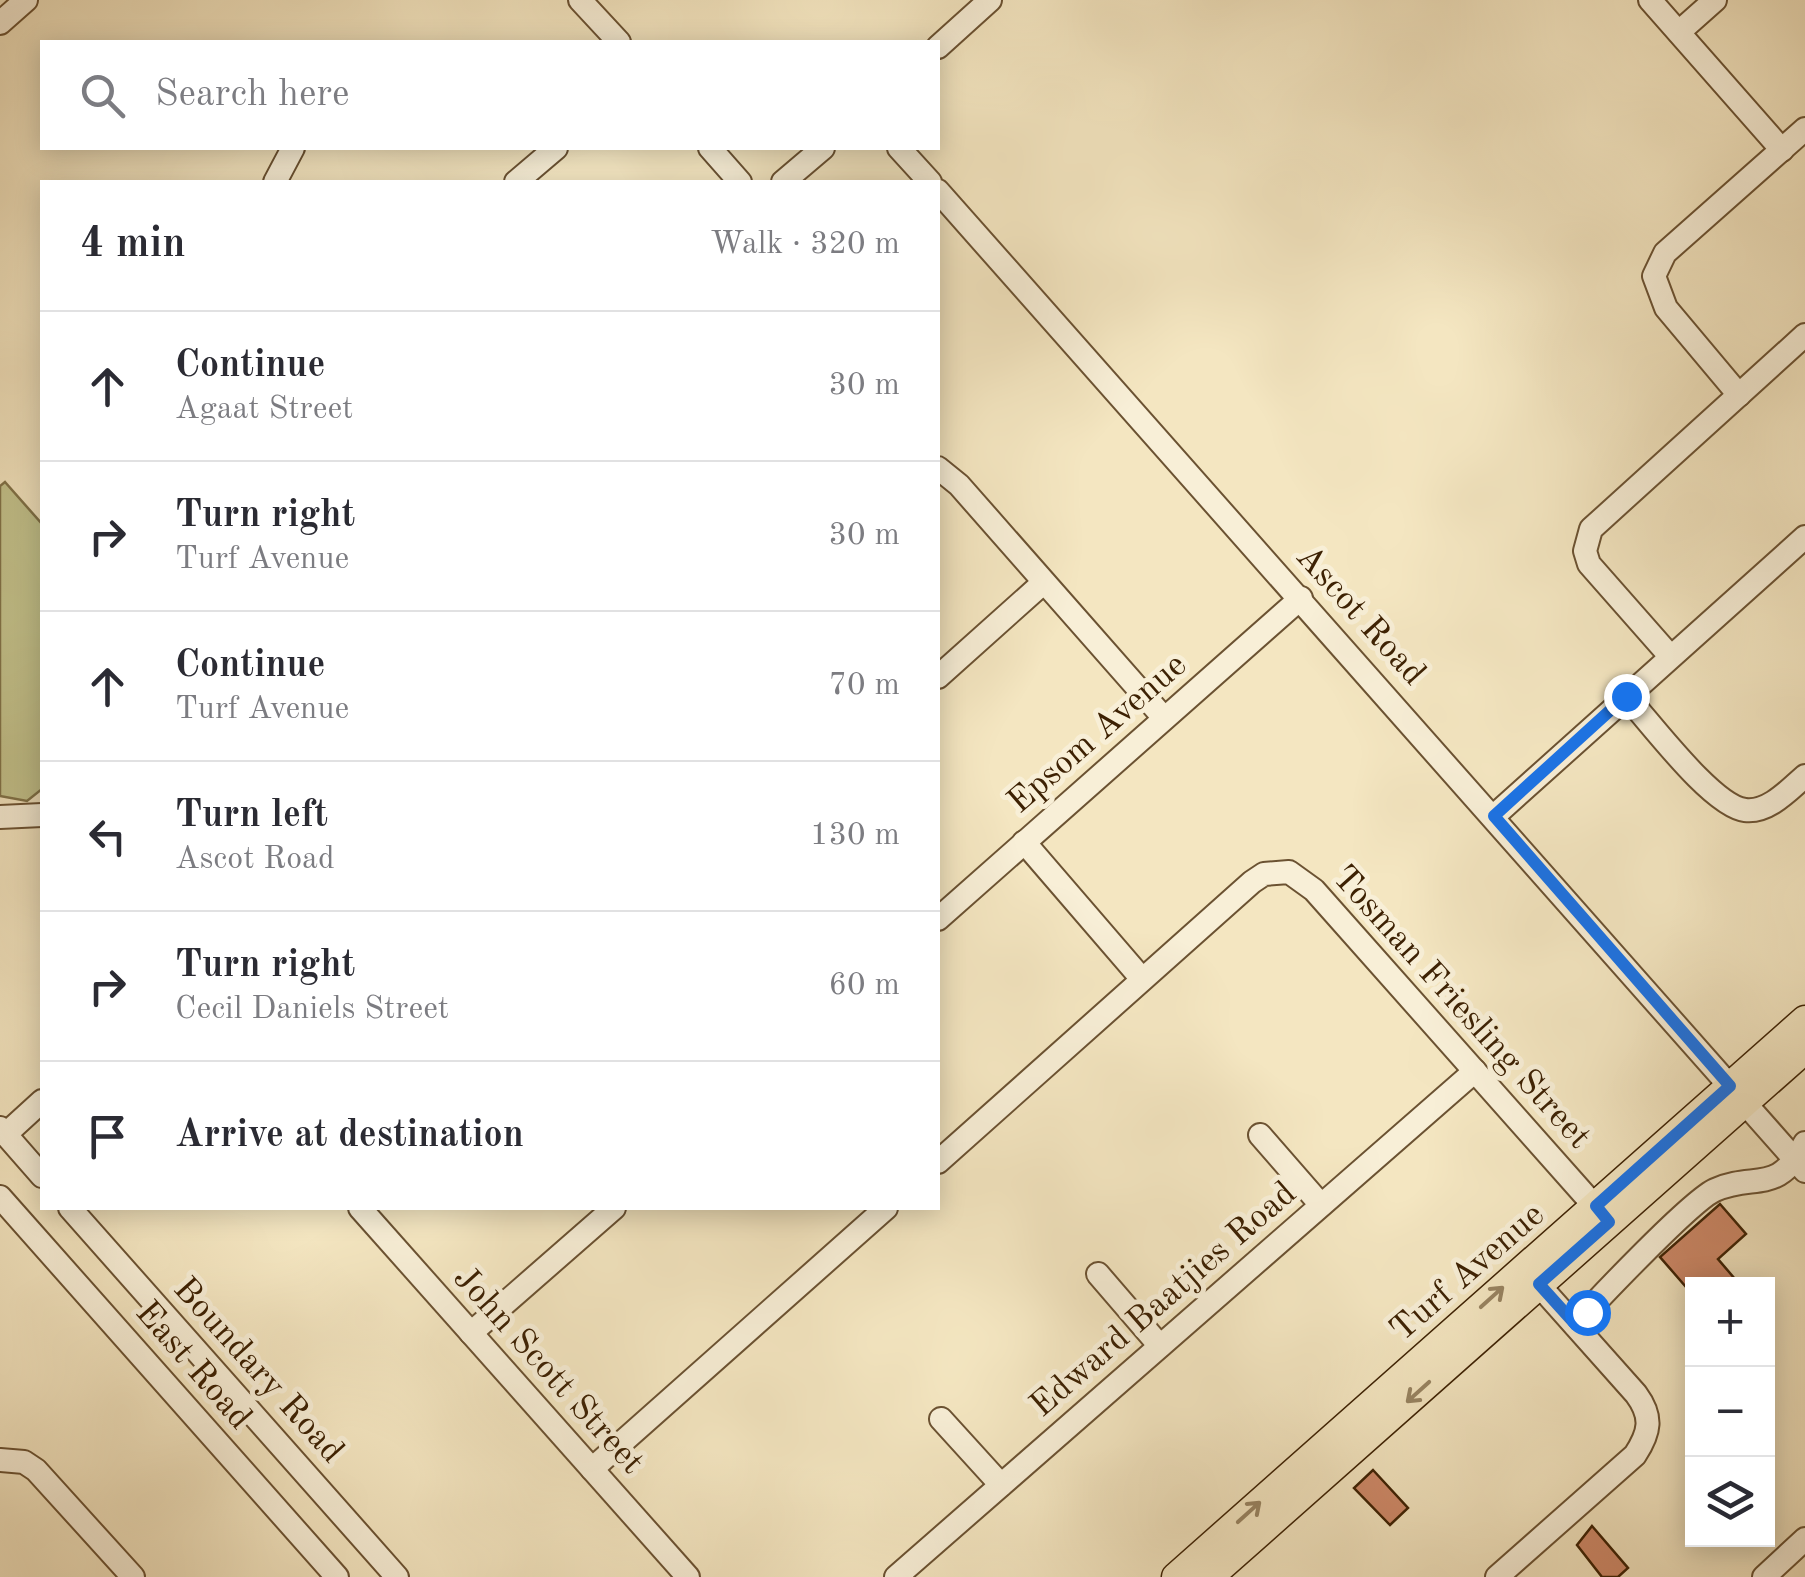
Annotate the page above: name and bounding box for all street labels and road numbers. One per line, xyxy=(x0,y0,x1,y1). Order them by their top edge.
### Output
street label: Ascot Road xyxy=(1289,539,1432,692)
street label: Epsom Avenue xyxy=(1002,647,1193,820)
street label: Tosman Friesling Street xyxy=(1325,860,1597,1156)
street label: Edward Baatjies Road xyxy=(1024,1176,1303,1424)
street label: Turf Avenue xyxy=(1384,1197,1551,1349)
street label: John Scott Street xyxy=(446,1260,650,1481)
street label: Boundary Road xyxy=(166,1272,350,1470)
street label: East Road xyxy=(129,1295,258,1436)

